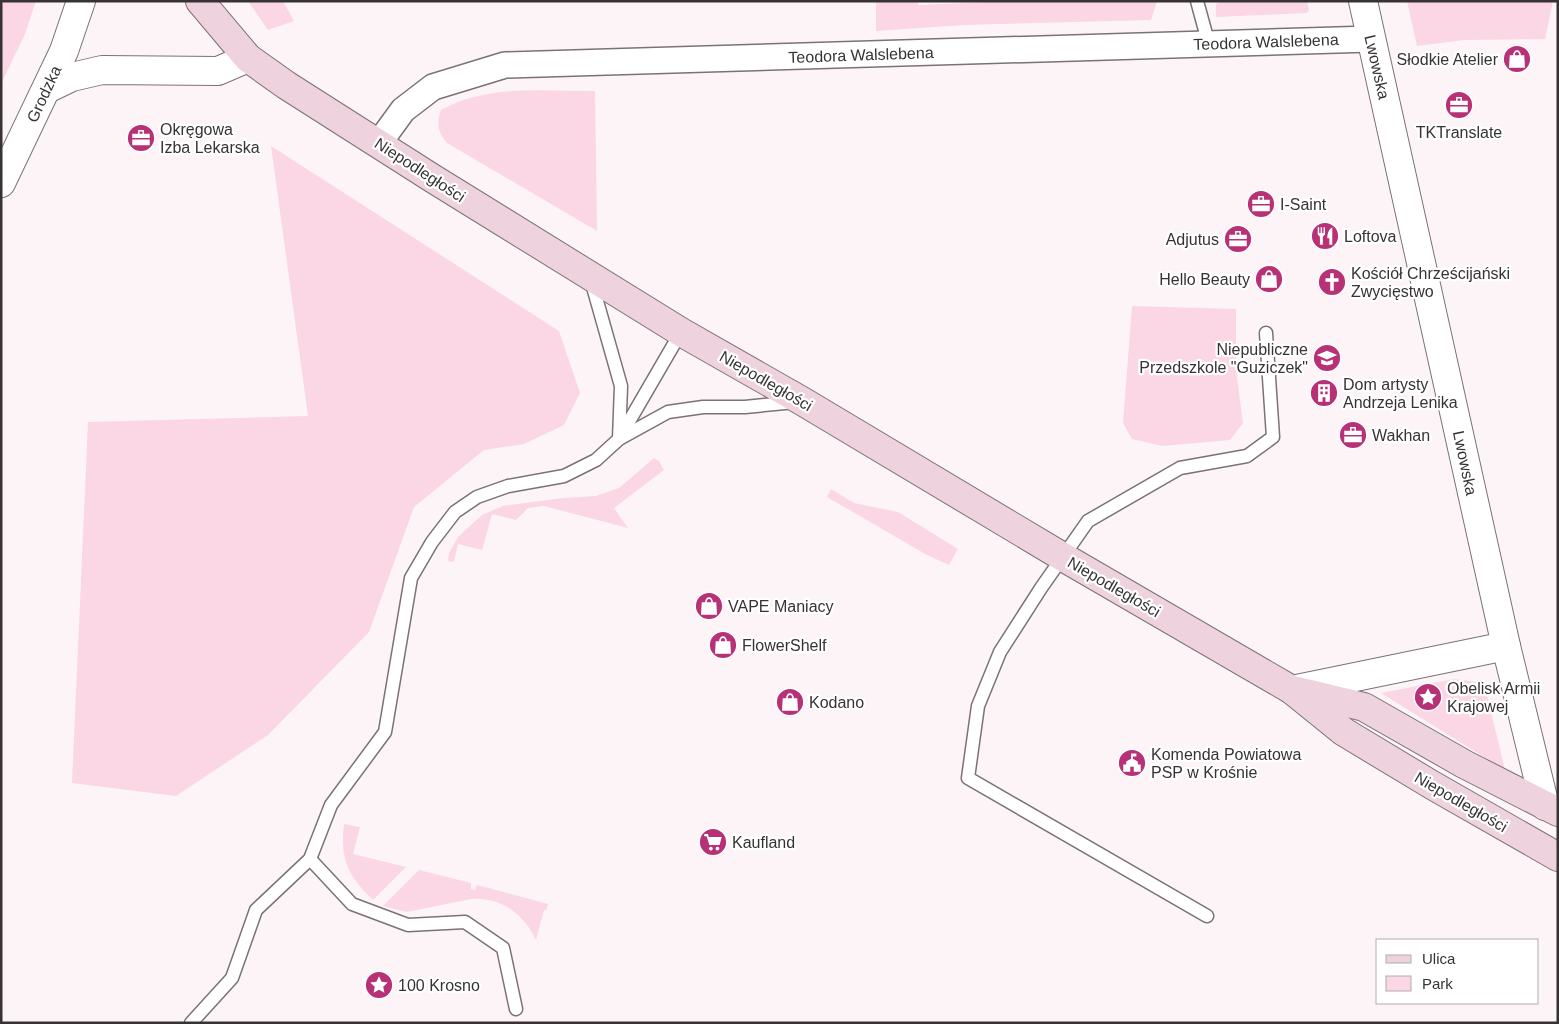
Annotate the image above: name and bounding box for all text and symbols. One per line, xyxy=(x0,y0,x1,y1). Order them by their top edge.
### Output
street label: Teodora Walslebena xyxy=(1193,31,1339,53)
street label: Lwowska xyxy=(1361,33,1393,101)
street label: Teodora Walslebena xyxy=(788,44,934,66)
shop icon: Słodkie Atelier xyxy=(1502,44,1532,74)
place label: Słodkie Atelier xyxy=(1397,51,1499,68)
street label: Grodzka xyxy=(24,63,65,125)
office icon: TKTranslate xyxy=(1444,90,1474,120)
place label: Okręgowa Izba Lekarska xyxy=(160,121,260,156)
office icon: Okręgowa Izba Lekarska xyxy=(126,123,156,153)
place label: TKTranslate xyxy=(1416,124,1502,141)
street label: Niepodległości xyxy=(372,135,468,205)
office icon: I-Saint xyxy=(1246,189,1276,219)
place label: I-Saint xyxy=(1280,196,1327,213)
restaurant icon: Loftova xyxy=(1310,221,1340,251)
office icon: Adjutus xyxy=(1223,224,1253,254)
place label: Loftova xyxy=(1344,228,1397,245)
place label: Adjutus xyxy=(1166,231,1219,248)
shop icon: Hello Beauty xyxy=(1254,264,1284,294)
place label: Kościół Chrześcijański Zwycięstwo xyxy=(1351,265,1510,300)
church icon: Kościół Chrześcijański Zwycięstwo xyxy=(1317,267,1347,297)
place label: Hello Beauty xyxy=(1159,271,1250,288)
place label: Niepubliczne Przedszkole "Guziczek" xyxy=(1139,341,1308,376)
school or university icon: Niepubliczne Przedszkole "Guziczek" xyxy=(1312,343,1342,373)
street label: Niepodległości xyxy=(717,348,815,414)
place label: Dom artysty Andrzeja Lenika xyxy=(1343,376,1458,411)
building icon: Dom artysty Andrzeja Lenika xyxy=(1309,378,1339,408)
office icon: Wakhan xyxy=(1338,420,1368,450)
place label: Wakhan xyxy=(1372,427,1430,444)
street label: Lwowska xyxy=(1450,429,1480,497)
street label: Niepodległości xyxy=(1065,554,1163,620)
shop icon: VAPE Maniacy xyxy=(694,591,724,621)
place label: VAPE Maniacy xyxy=(728,598,834,615)
shop icon: FlowerShelf xyxy=(708,630,738,660)
place label: FlowerShelf xyxy=(742,637,827,654)
place label: Obelisk Armii Krajowej xyxy=(1447,680,1540,715)
place icon: Obelisk Armii Krajowej xyxy=(1413,682,1443,712)
shop icon: Kodano xyxy=(775,687,805,717)
place label: Kodano xyxy=(809,694,864,711)
place label: Komenda Powiatowa PSP w Krośnie xyxy=(1151,746,1301,781)
public building icon: Komenda Powiatowa PSP w Krośnie xyxy=(1117,748,1147,778)
street label: Niepodległości xyxy=(1412,769,1510,835)
supermarket icon: Kaufland xyxy=(698,827,728,857)
place label: Kaufland xyxy=(732,834,795,851)
legend xyxy=(1376,939,1539,1004)
text: Ulica xyxy=(1422,950,1456,967)
place icon: 100 Krosno xyxy=(364,970,394,1000)
text: Park xyxy=(1422,975,1453,992)
place label: 100 Krosno xyxy=(398,977,480,994)

